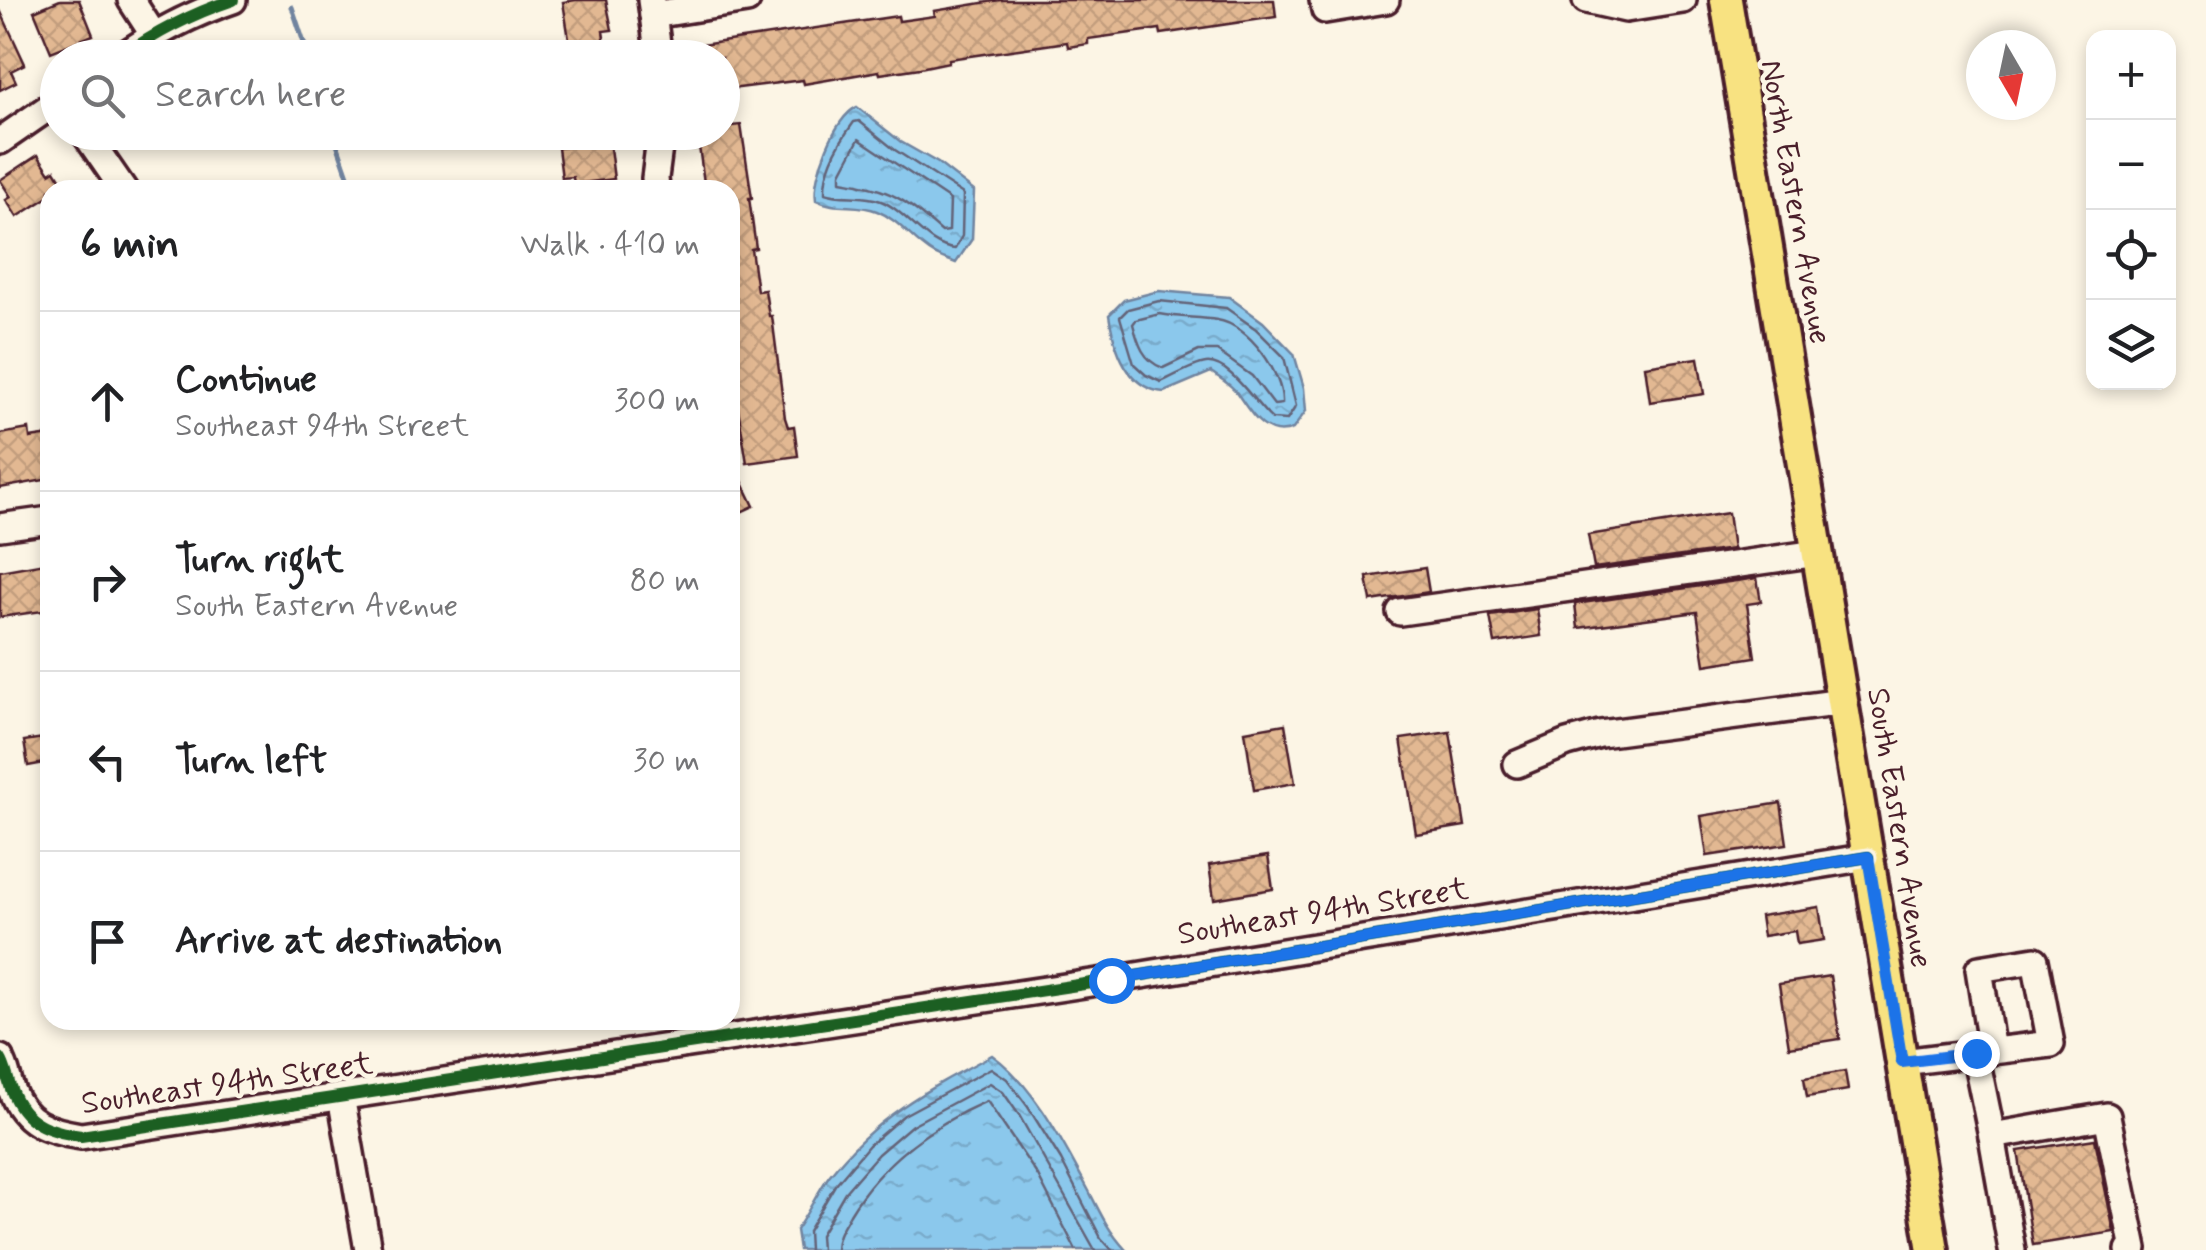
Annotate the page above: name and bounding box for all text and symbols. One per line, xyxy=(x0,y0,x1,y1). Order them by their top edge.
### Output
north arrow xyxy=(1966,30,2056,120)
map controls xyxy=(2086,30,2176,390)
button: + xyxy=(2086,30,2176,120)
search box xyxy=(40,40,740,150)
street label: North Eastern Avenue xyxy=(1749,57,1841,347)
icon: search xyxy=(75,68,130,123)
text: Search here xyxy=(155,71,346,120)
button: − xyxy=(2086,120,2176,210)
button: locate xyxy=(2086,210,2176,300)
text: 6 min xyxy=(80,218,179,273)
text: Walk · 410 m xyxy=(521,224,700,266)
button: layers xyxy=(2086,300,2176,390)
text: Continue xyxy=(175,356,317,405)
icon: ahead xyxy=(80,374,135,429)
text: 300 m xyxy=(614,380,700,422)
text: Southeast 94th Street xyxy=(175,405,469,447)
text: Turn right xyxy=(175,536,344,585)
icon: right xyxy=(80,554,135,609)
text: 80 m xyxy=(630,560,700,602)
text: South Eastern Avenue xyxy=(175,585,458,627)
street label: South Eastern Avenue xyxy=(1856,685,1942,971)
icon: left xyxy=(80,734,135,789)
text: Turn left xyxy=(175,737,327,786)
text: 30 m xyxy=(633,740,700,782)
street label: Southeast 94th Street xyxy=(1175,868,1472,956)
icon: arrive xyxy=(80,914,135,969)
text: Arrive at destination xyxy=(175,917,502,966)
route start xyxy=(1089,958,1135,1004)
route end xyxy=(1954,1031,2000,1077)
street label: Southeast 94th Street xyxy=(78,1043,376,1125)

